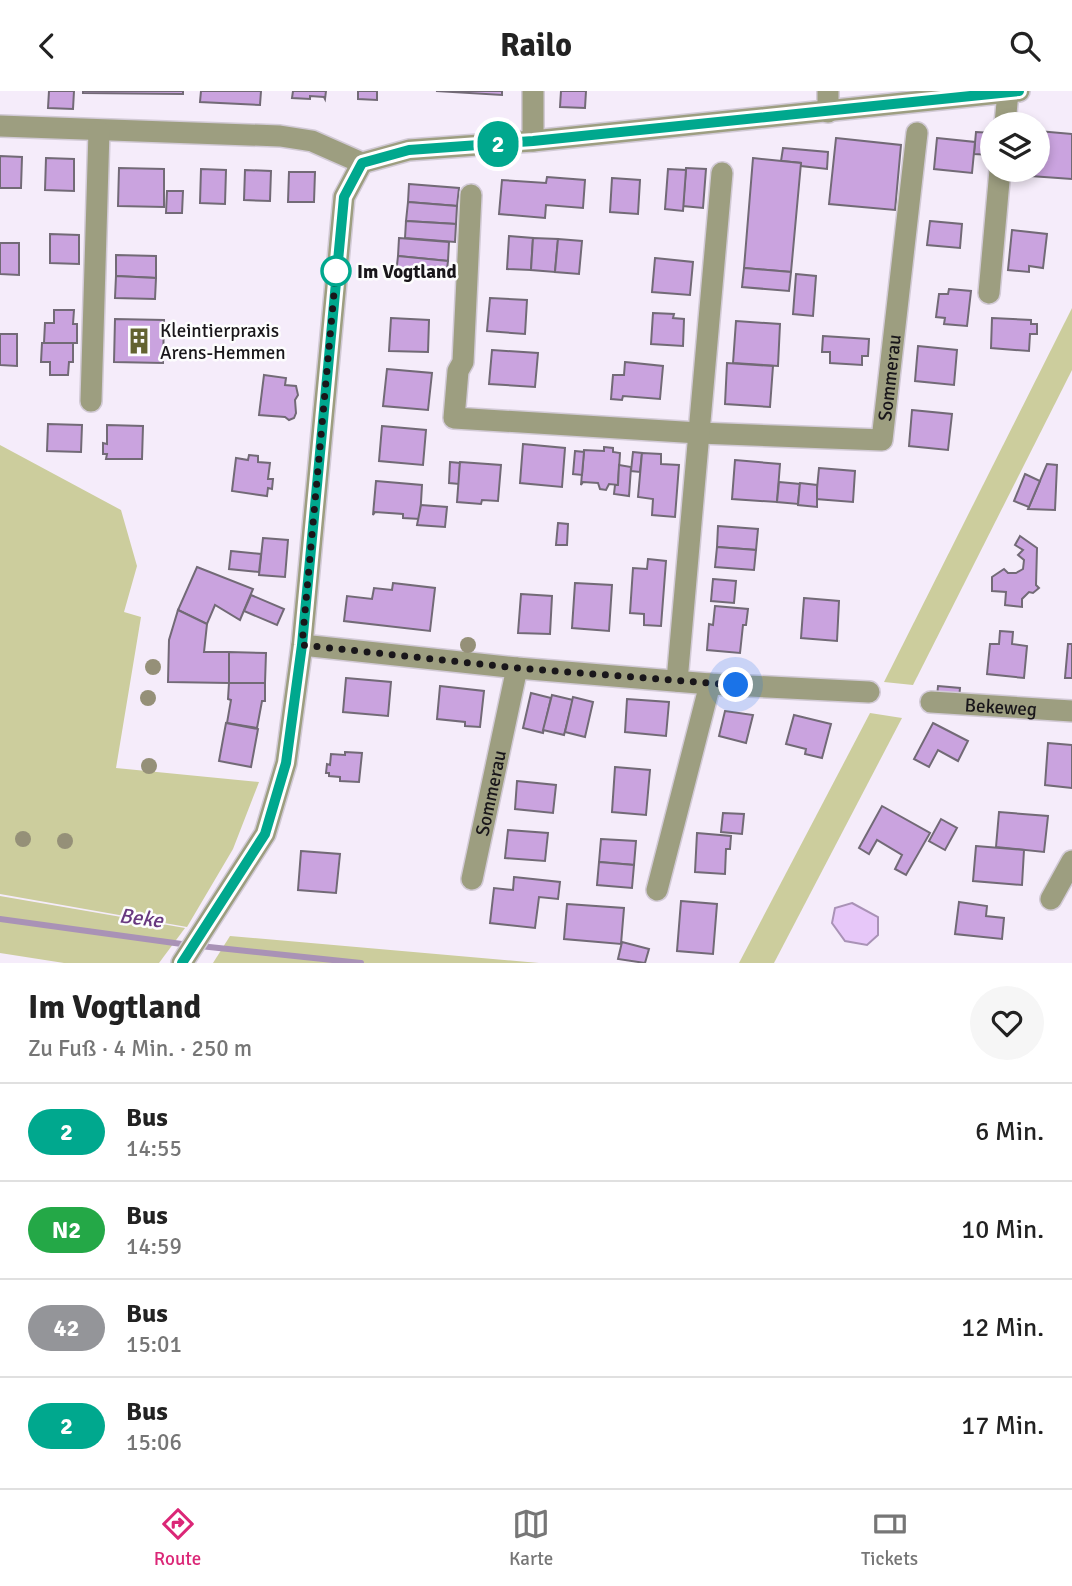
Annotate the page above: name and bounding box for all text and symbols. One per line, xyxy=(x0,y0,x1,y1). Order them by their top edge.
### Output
text: Railo xyxy=(500,26,572,65)
icon: back xyxy=(28,27,66,65)
icon: search xyxy=(1006,27,1044,65)
map controls xyxy=(980,112,1050,182)
button: layers xyxy=(980,112,1050,182)
line badge: 2 xyxy=(475,121,521,167)
text: 2 xyxy=(492,129,504,159)
marker: Im Vogtland xyxy=(321,256,351,286)
place label: Im Vogtland xyxy=(357,260,457,284)
place label: Kleintierpraxis Arens-Hemmen xyxy=(160,319,286,365)
building icon: Kleintierpraxis Arens-Hemmen xyxy=(124,326,154,356)
street label: Sommerau xyxy=(873,333,907,422)
your location xyxy=(718,667,753,702)
street label: Bekeweg xyxy=(964,693,1038,722)
street label: Sommerau xyxy=(471,748,512,838)
water label: Beke xyxy=(118,902,166,934)
button: heart xyxy=(970,986,1044,1060)
text: Im Vogtland xyxy=(28,987,201,1028)
text: Zu Fuß · 4 Min. · 250 m xyxy=(28,1034,252,1063)
text: Bus xyxy=(126,1102,168,1134)
text: 6 Min. xyxy=(975,1116,1044,1148)
text: 2 xyxy=(60,1117,73,1147)
text: 14:55 xyxy=(126,1134,182,1163)
text: Bus xyxy=(126,1200,168,1232)
text: 10 Min. xyxy=(961,1214,1044,1246)
text: N2 xyxy=(52,1215,81,1245)
text: 14:59 xyxy=(126,1232,182,1261)
text: Bus xyxy=(126,1298,168,1330)
text: 12 Min. xyxy=(961,1312,1044,1344)
text: 42 xyxy=(54,1313,79,1343)
text: 15:01 xyxy=(126,1330,182,1359)
text: Bus xyxy=(126,1396,168,1428)
text: 17 Min. xyxy=(961,1410,1044,1442)
text: 2 xyxy=(60,1411,73,1441)
text: 15:06 xyxy=(126,1428,182,1457)
tab: Route xyxy=(154,1505,201,1571)
tab: Karte xyxy=(509,1505,553,1571)
tab: Tickets xyxy=(861,1505,918,1571)

